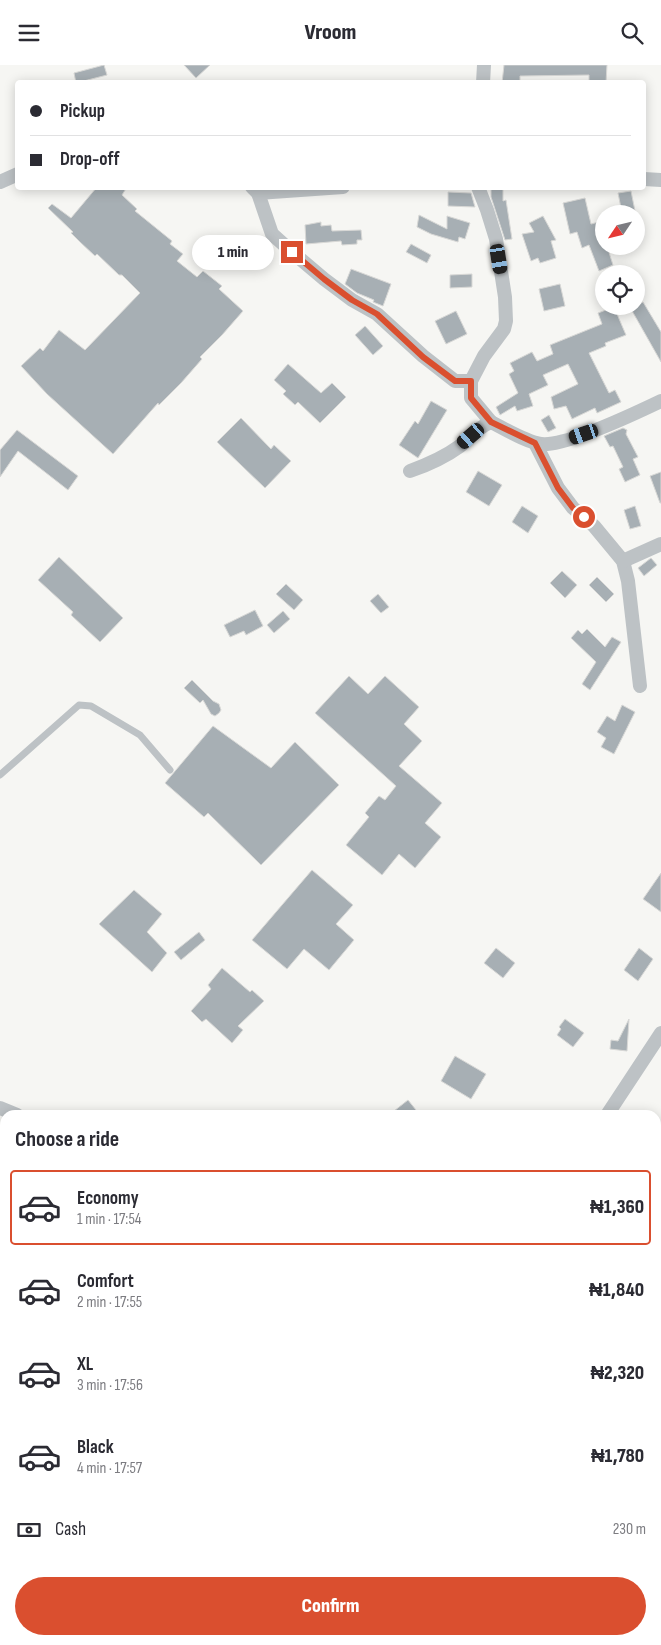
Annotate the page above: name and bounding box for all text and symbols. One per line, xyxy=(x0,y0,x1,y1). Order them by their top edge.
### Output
icon: menu xyxy=(15,19,43,47)
text: Vroom xyxy=(305,19,356,46)
icon: search xyxy=(618,19,646,47)
text: Pickup xyxy=(60,100,105,123)
text: Drop-off xyxy=(60,148,120,171)
north arrow xyxy=(595,205,645,255)
map controls xyxy=(595,205,645,315)
callout: 1 min xyxy=(192,235,274,269)
route end xyxy=(281,241,303,263)
text: 1 min xyxy=(218,243,248,262)
car xyxy=(489,243,508,275)
button: locate xyxy=(595,265,645,315)
car xyxy=(454,420,487,452)
car xyxy=(567,422,600,446)
route start xyxy=(573,506,595,528)
text: Choose a ride xyxy=(15,1126,119,1153)
icon: car xyxy=(17,1185,62,1230)
text: Economy xyxy=(77,1187,139,1210)
text: ₦1,360 xyxy=(590,1196,644,1219)
text: 1 min · 17:54 xyxy=(77,1210,142,1229)
icon: car xyxy=(17,1268,62,1313)
text: Comfort xyxy=(77,1270,134,1293)
text: ₦1,840 xyxy=(589,1279,644,1302)
text: 2 min · 17:55 xyxy=(77,1293,142,1312)
icon: car xyxy=(17,1351,62,1396)
text: XL xyxy=(77,1353,93,1376)
text: ₦2,320 xyxy=(590,1362,644,1385)
text: 3 min · 17:56 xyxy=(77,1376,143,1395)
icon: car xyxy=(17,1434,62,1479)
text: Black xyxy=(77,1436,114,1459)
text: ₦1,780 xyxy=(591,1445,644,1468)
text: 4 min · 17:57 xyxy=(77,1459,142,1478)
icon: cash xyxy=(15,1516,43,1544)
text: Cash xyxy=(55,1518,86,1541)
text: 230 m xyxy=(613,1520,646,1539)
button: Confirm xyxy=(15,1577,646,1635)

